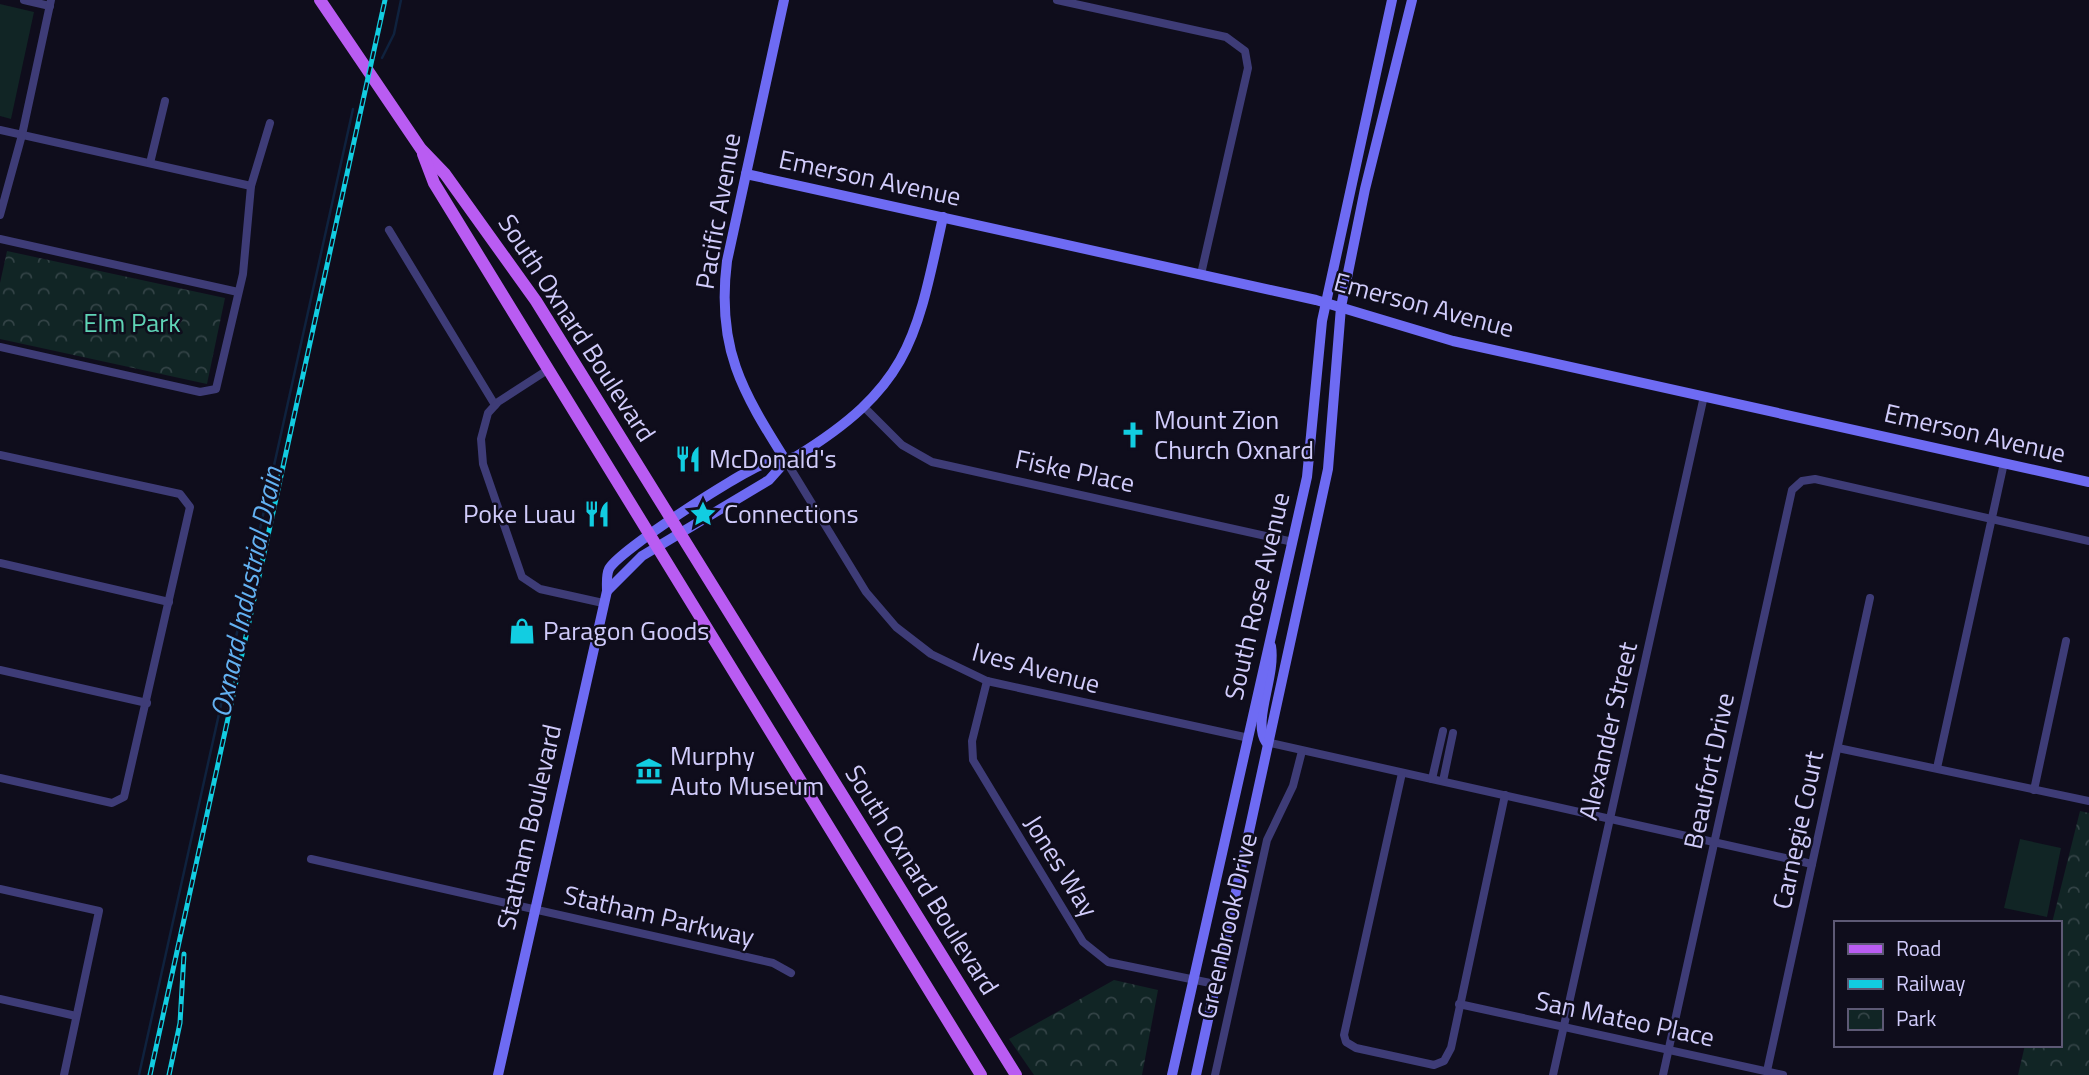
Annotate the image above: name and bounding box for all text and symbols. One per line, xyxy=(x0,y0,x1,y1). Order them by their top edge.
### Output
street label: Pacific Avenue xyxy=(685,130,750,292)
street label: Emerson Avenue xyxy=(776,139,965,216)
street label: South Oxnard Boulevard xyxy=(489,206,666,449)
street label: Emerson Avenue xyxy=(1330,262,1519,347)
park label: Elm Park xyxy=(83,303,181,342)
street label: Emerson Avenue xyxy=(1881,393,2070,472)
place label: Mount Zion Church Oxnard xyxy=(1154,400,1314,469)
church icon: Mount Zion Church Oxnard xyxy=(1118,420,1148,450)
place label: McDonald's xyxy=(709,439,837,478)
street label: Fiske Place xyxy=(1012,439,1138,502)
restaurant icon: McDonald's xyxy=(673,444,703,474)
water label: Oxnard Industrial Drain xyxy=(198,462,293,721)
street label: South Rose Avenue xyxy=(1214,488,1299,704)
place label: Poke Luau xyxy=(463,494,576,533)
place label: Connections xyxy=(724,494,859,533)
restaurant icon: Poke Luau xyxy=(582,499,612,529)
place icon: Connections xyxy=(688,499,718,529)
place label: Paragon Goods xyxy=(543,611,709,650)
shop icon: Paragon Goods xyxy=(507,616,537,646)
street label: Ives Avenue xyxy=(968,632,1104,703)
street label: Alexander Street xyxy=(1568,638,1647,824)
street label: Beaufort Drive xyxy=(1673,689,1744,853)
street label: Statham Boulevard xyxy=(486,720,571,933)
place label: Murphy Auto Museum xyxy=(670,736,824,805)
street label: Carnegie Court xyxy=(1762,747,1833,913)
museum icon: Murphy Auto Museum xyxy=(634,756,664,786)
street label: South Oxnard Boulevard xyxy=(836,757,1009,1002)
street label: Jones Way xyxy=(1015,807,1108,924)
street label: Greenbrook Drive xyxy=(1186,829,1267,1023)
street label: Statham Parkway xyxy=(560,875,758,956)
legend xyxy=(1834,921,2061,1047)
text: Road xyxy=(1896,932,1941,964)
text: Railway xyxy=(1896,967,1965,999)
street label: San Mateo Place xyxy=(1532,981,1718,1057)
text: Park xyxy=(1896,1002,1936,1034)

